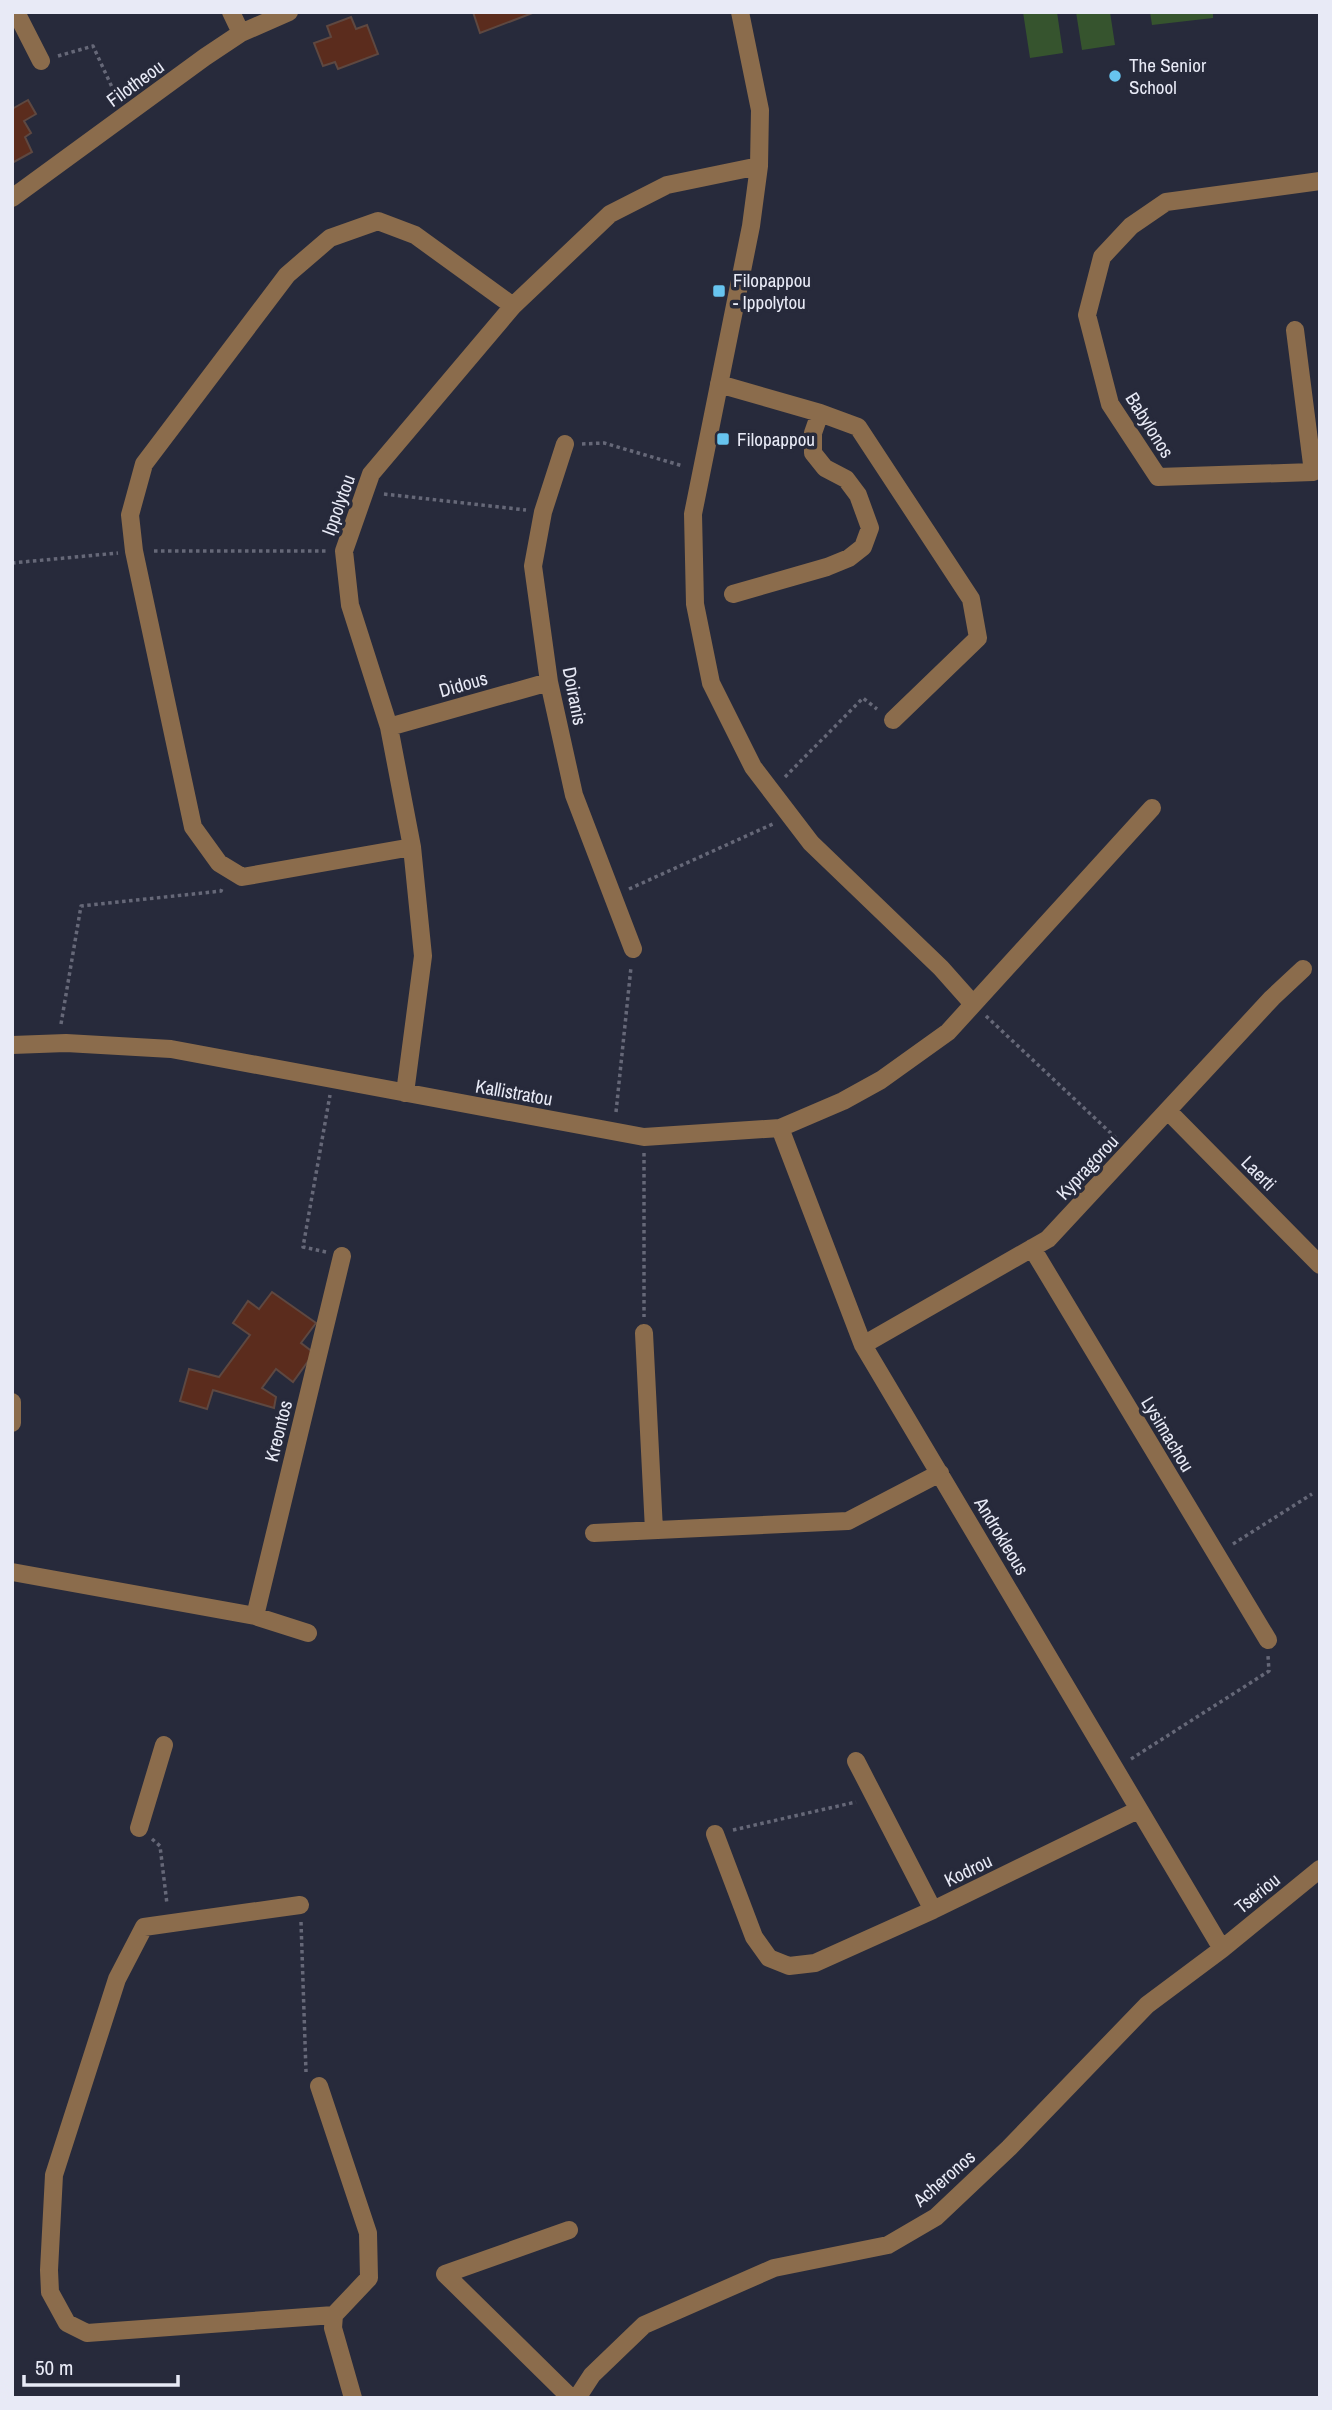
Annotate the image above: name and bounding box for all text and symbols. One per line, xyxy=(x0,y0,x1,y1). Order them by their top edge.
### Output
place label: The Senior School xyxy=(1129,52,1207,100)
street label: Filotheou xyxy=(101,53,169,113)
marker: The Senior School xyxy=(1107,68,1123,84)
place label: Filopappou - Ippolytou xyxy=(733,267,811,315)
marker: Filopappou - Ippolytou xyxy=(711,283,727,299)
street label: Babylonos xyxy=(1120,387,1180,463)
place label: Filopappou xyxy=(737,426,815,452)
marker: Filopappou xyxy=(715,431,731,447)
street label: Ippolytou xyxy=(315,471,361,539)
street label: Didous xyxy=(436,665,491,703)
street label: Doiranis xyxy=(557,665,593,728)
street label: Kallistratou xyxy=(473,1072,555,1112)
street label: Kypragorou xyxy=(1050,1129,1124,1205)
street label: Laerti xyxy=(1236,1150,1282,1196)
street label: Lysimachou xyxy=(1135,1392,1201,1476)
street label: Kreontos xyxy=(258,1397,298,1464)
street label: Androkleous xyxy=(968,1491,1036,1580)
street label: Kodrou xyxy=(940,1847,996,1893)
street label: Tseriou xyxy=(1229,1867,1285,1919)
street label: Acheronos xyxy=(907,2144,981,2213)
scale bar xyxy=(24,2344,178,2388)
text: 50 m xyxy=(35,2353,73,2382)

